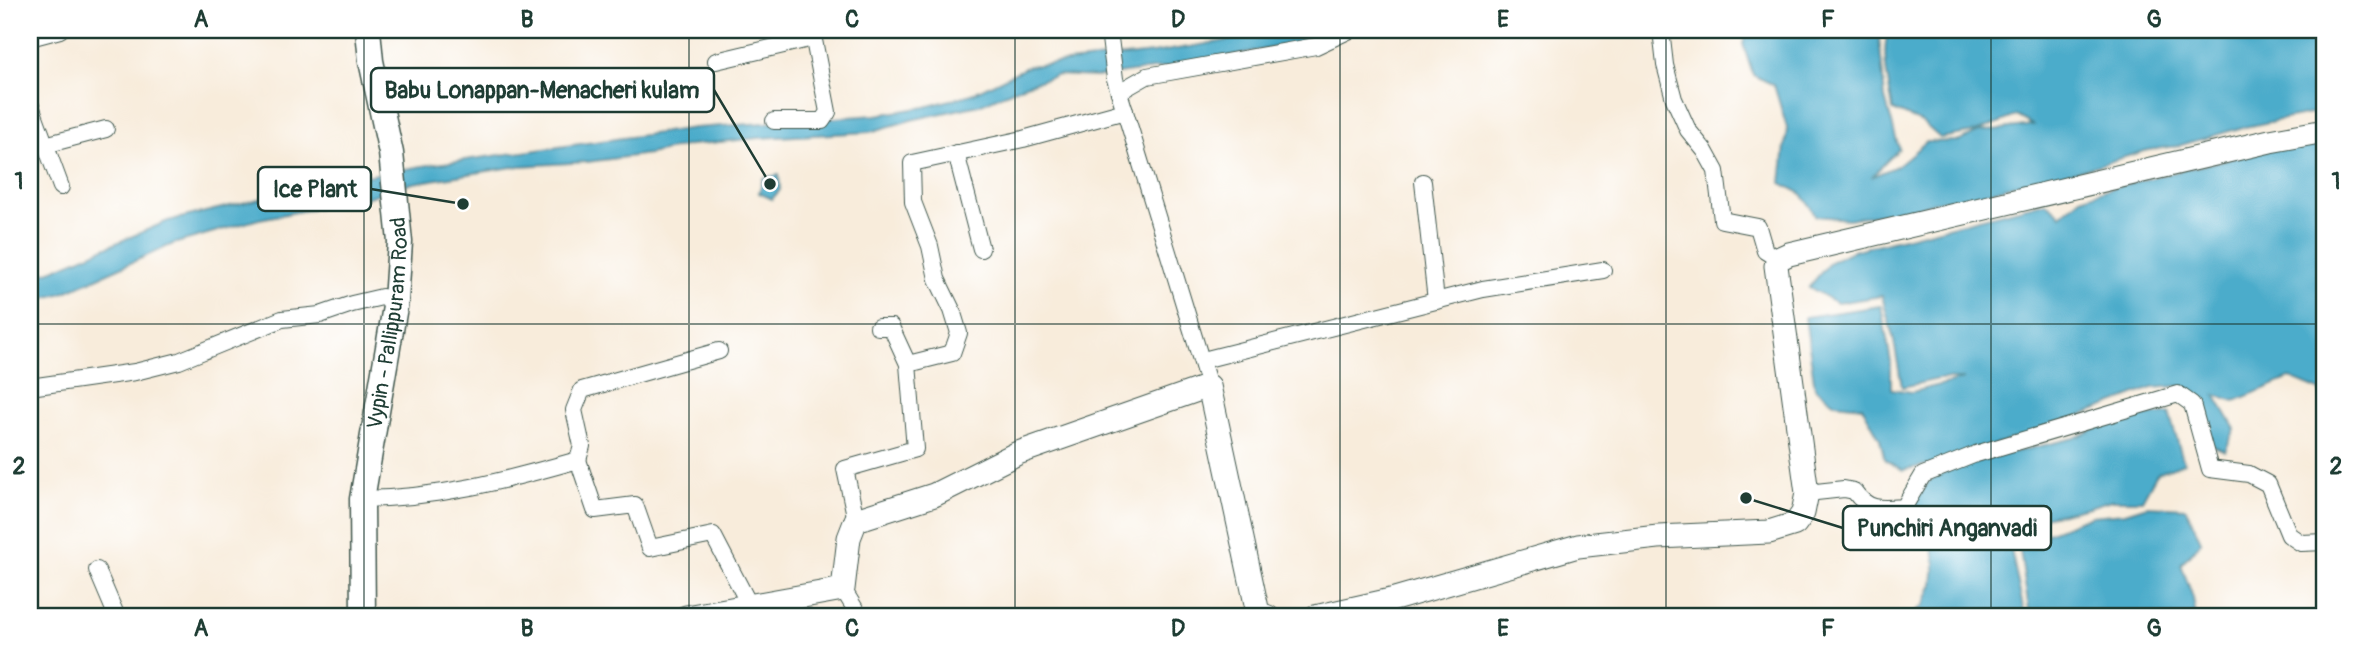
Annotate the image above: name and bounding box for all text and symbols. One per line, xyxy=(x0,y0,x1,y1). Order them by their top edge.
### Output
text: A xyxy=(194,5,209,34)
text: B xyxy=(520,5,534,34)
text: C xyxy=(845,5,859,34)
text: D xyxy=(1171,5,1185,34)
text: E xyxy=(1497,5,1509,34)
text: F xyxy=(1821,5,1835,34)
text: G xyxy=(2146,5,2162,34)
callout: Babu Lonappan-Menacheri kulam xyxy=(371,68,714,112)
text: Babu Lonappan-Menacheri kulam xyxy=(385,76,699,105)
text: 1 xyxy=(15,167,24,196)
callout: Ice Plant xyxy=(258,167,371,211)
text: 1 xyxy=(2332,167,2341,196)
text: Ice Plant xyxy=(273,175,358,204)
street label: Vypin - Pallippuram Road xyxy=(361,216,414,431)
text: 2 xyxy=(13,452,26,481)
text: 2 xyxy=(2330,452,2343,481)
callout: Punchiri Anganvadi xyxy=(1843,506,2051,550)
text: Punchiri Anganvadi xyxy=(1857,514,2037,543)
text: A xyxy=(194,614,209,643)
text: B xyxy=(520,614,534,643)
text: C xyxy=(845,614,859,643)
text: D xyxy=(1171,614,1185,643)
text: E xyxy=(1497,614,1509,643)
text: F xyxy=(1821,614,1835,643)
text: G xyxy=(2146,614,2162,643)

